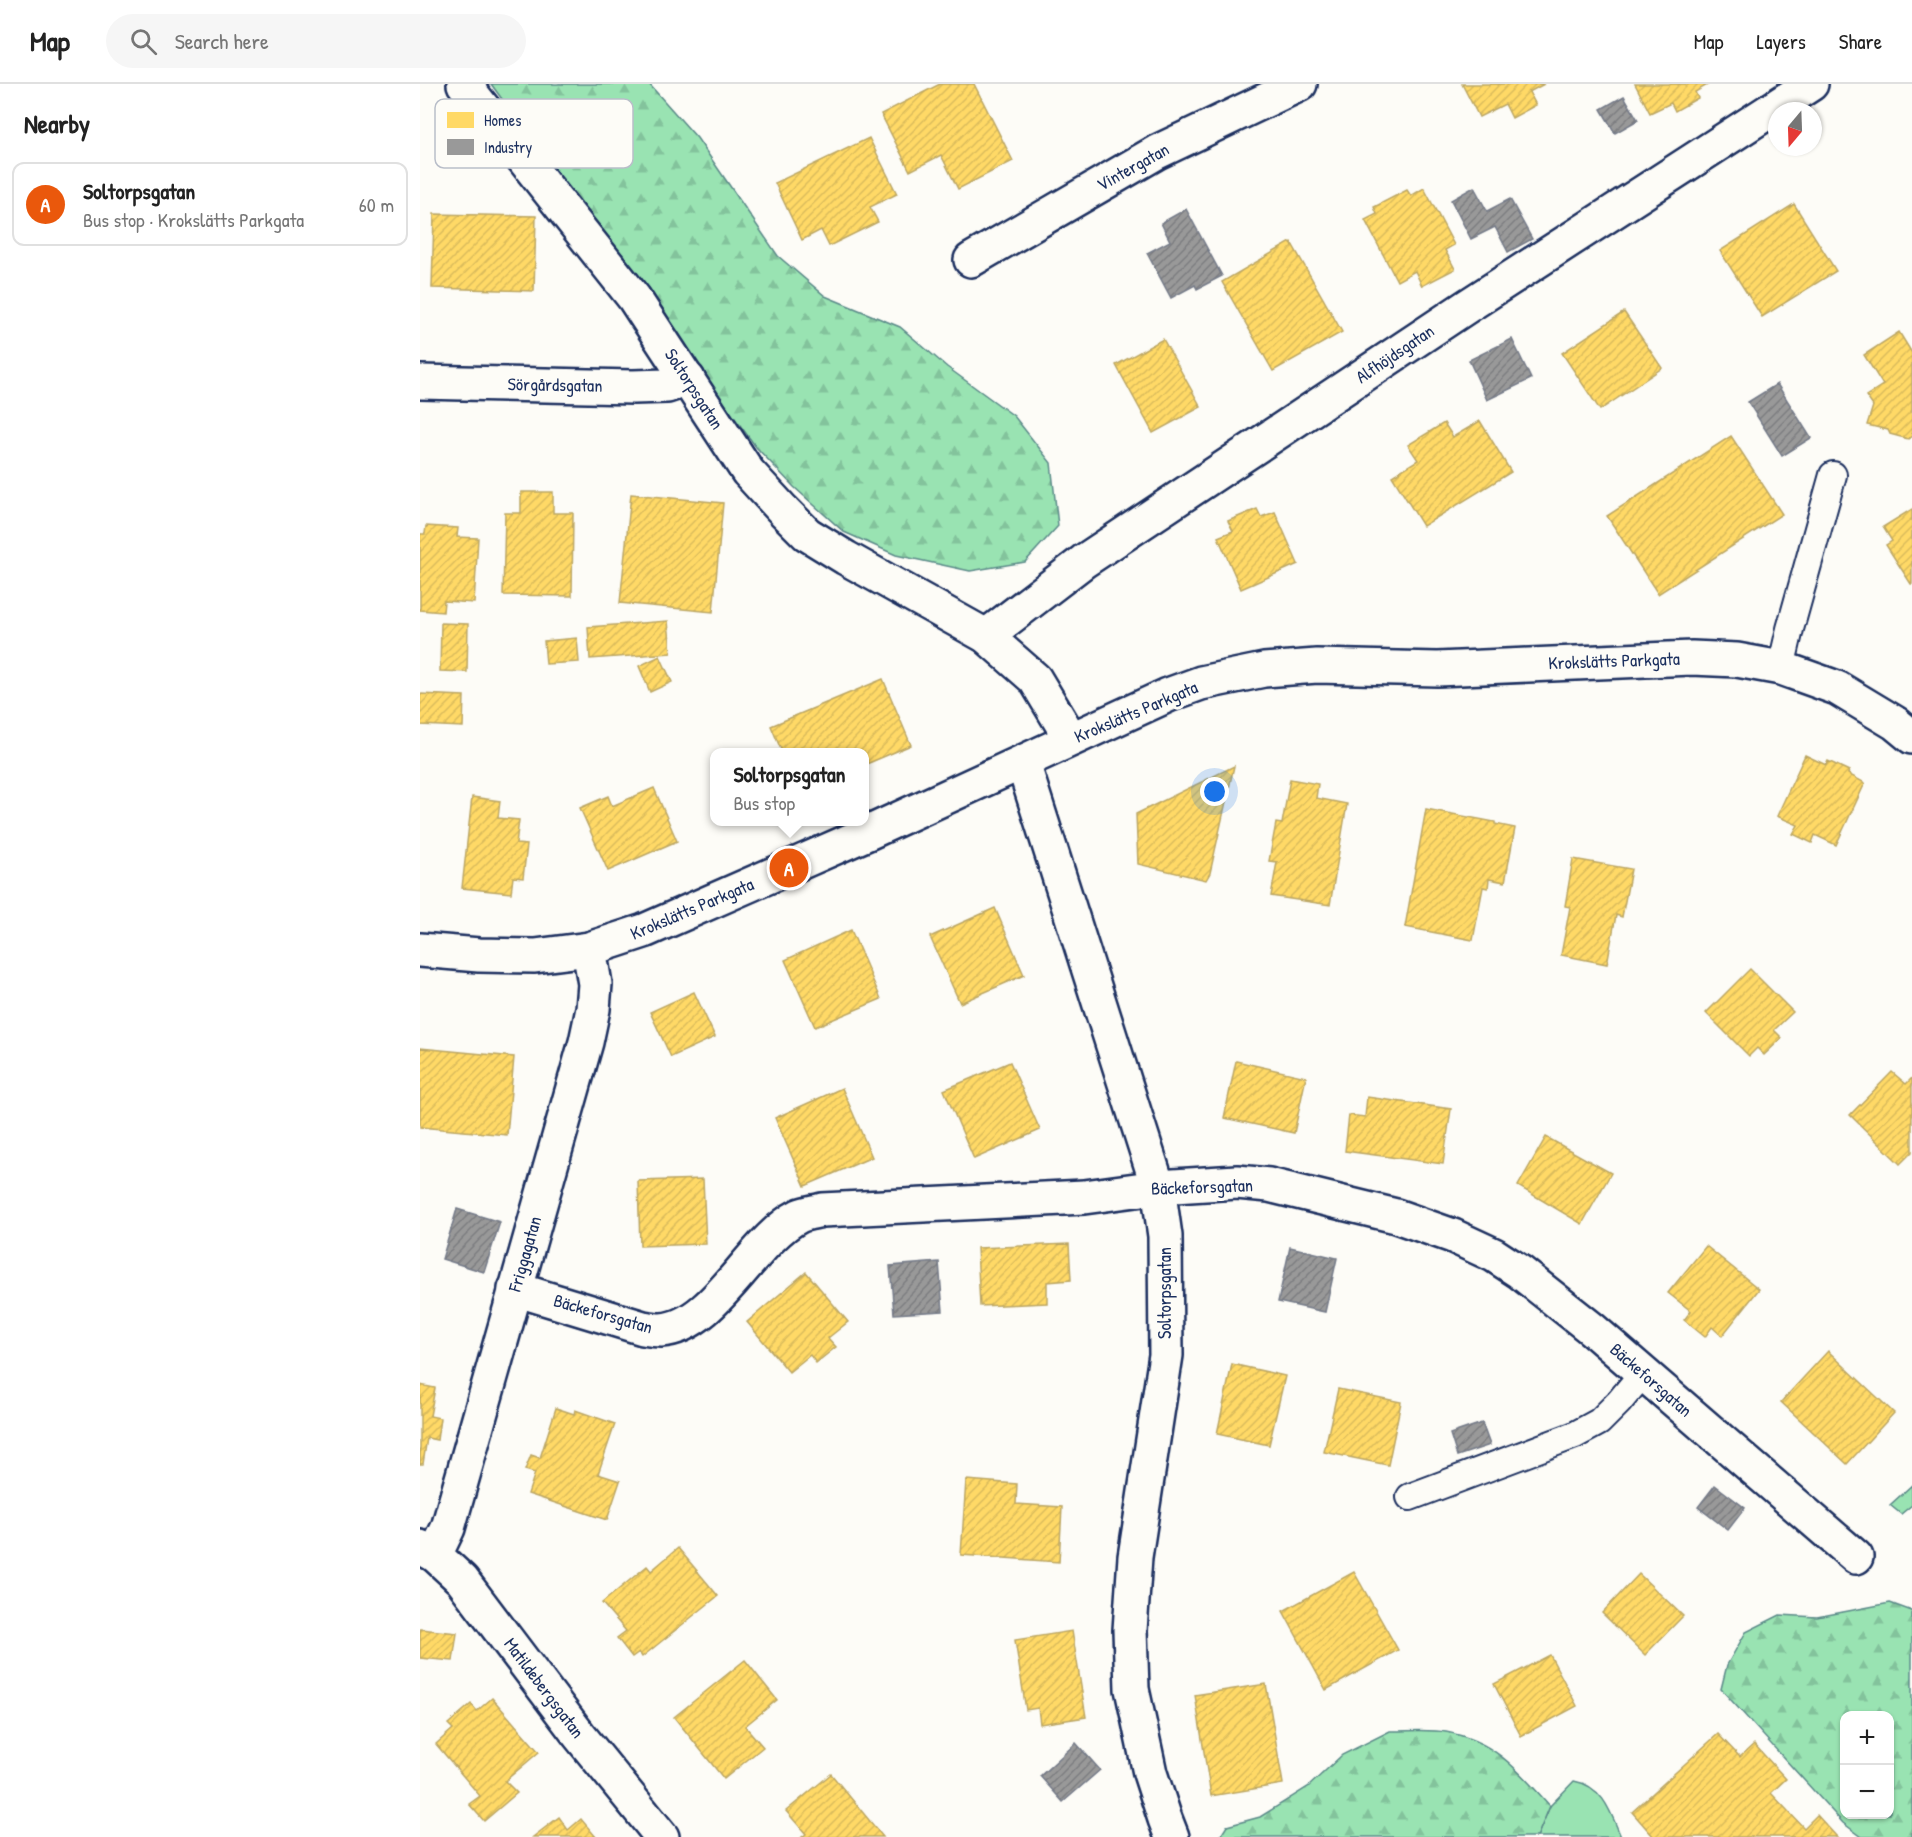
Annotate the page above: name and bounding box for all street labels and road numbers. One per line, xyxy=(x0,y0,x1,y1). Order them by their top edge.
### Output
street label: Vintergatan xyxy=(1092,136,1173,197)
street label: Alfhöjdsgatan xyxy=(1351,318,1439,389)
street label: Soltorpsgatan xyxy=(659,343,730,434)
street label: Sörgårdsgatan xyxy=(507,371,603,398)
street label: Krokslätts Parkgata xyxy=(1548,646,1680,675)
street label: Krokslätts Parkgata xyxy=(1070,674,1201,749)
street label: Krokslätts Parkgata xyxy=(626,871,757,946)
street label: Bäckeforsgatan xyxy=(1151,1172,1253,1201)
street label: Friggagatan xyxy=(502,1213,547,1295)
street label: Soltorpsgatan xyxy=(1152,1247,1177,1339)
street label: Bäckeforsgatan xyxy=(551,1287,656,1340)
street label: Bäckeforsgatan xyxy=(1605,1337,1698,1422)
street label: Matildebergsgatan xyxy=(498,1632,590,1743)

